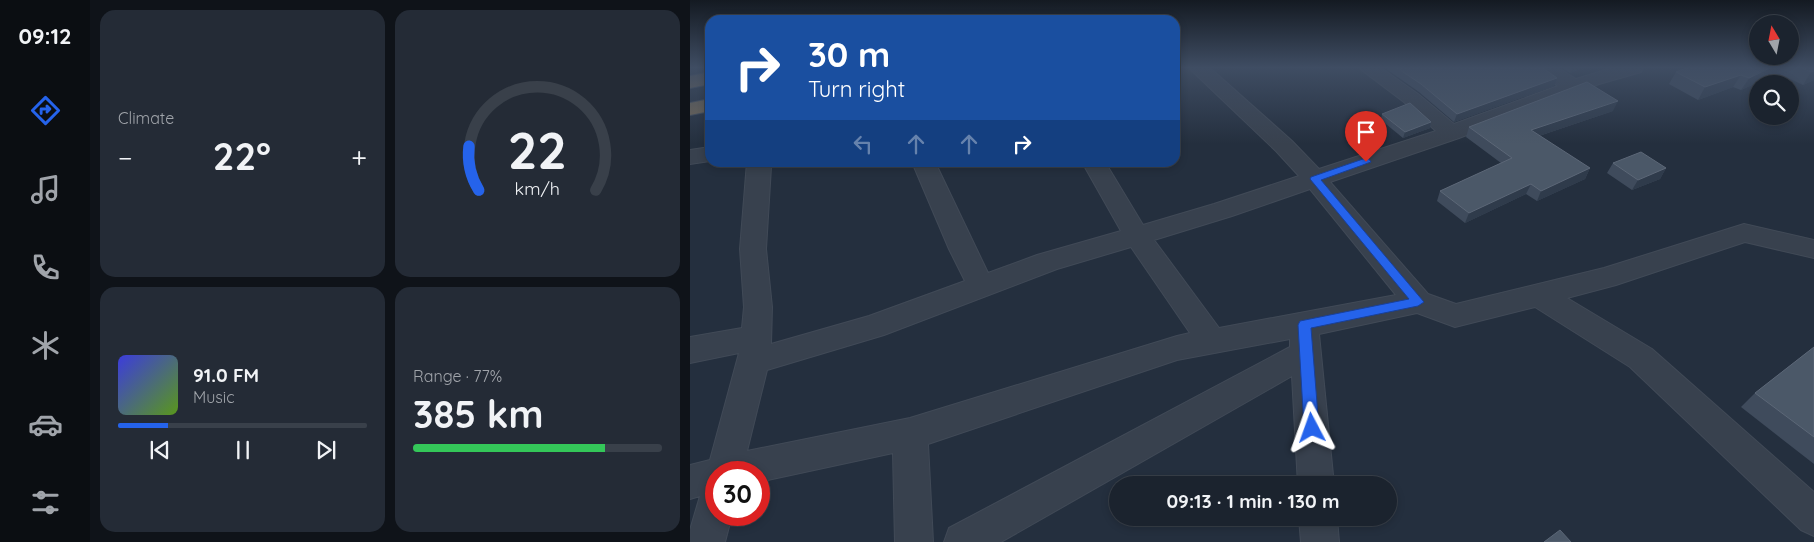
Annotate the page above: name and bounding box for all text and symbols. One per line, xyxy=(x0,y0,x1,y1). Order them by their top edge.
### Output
north arrow xyxy=(1749,15,1799,65)
map controls xyxy=(1749,15,1799,125)
text: 09:12 xyxy=(18,22,72,50)
text: 30 m xyxy=(808,32,890,76)
icon: right xyxy=(725,35,790,100)
text: Turn right xyxy=(808,75,905,103)
button: search xyxy=(1749,75,1799,125)
icon: directions xyxy=(28,93,63,128)
text: Climate xyxy=(118,108,174,128)
pin xyxy=(1345,111,1387,162)
text: 22 xyxy=(508,117,567,182)
icon: arrive xyxy=(1352,118,1380,146)
icon: left xyxy=(849,130,877,158)
icon: ahead xyxy=(902,130,930,158)
icon: ahead xyxy=(955,130,983,158)
icon: right xyxy=(1008,130,1036,158)
text: 22° xyxy=(213,132,271,180)
text: − xyxy=(118,140,133,175)
text: + xyxy=(351,140,367,175)
icon: music xyxy=(28,172,63,207)
text: km/h xyxy=(515,177,560,199)
icon: phone xyxy=(28,250,63,285)
icon: climate xyxy=(28,328,63,363)
text: 91.0 FM xyxy=(193,363,259,387)
text: Range · 77% xyxy=(413,366,502,386)
text: Music xyxy=(193,387,235,407)
text: 385 km xyxy=(413,390,543,438)
position arrow xyxy=(1285,401,1337,453)
icon: car xyxy=(28,407,63,442)
icon: previous xyxy=(146,436,174,464)
icon: pause xyxy=(229,436,257,464)
icon: next xyxy=(312,436,340,464)
speed limit sign: 30 xyxy=(705,461,770,526)
icon: filters xyxy=(28,485,63,520)
text: 09:13 · 1 min · 130 m xyxy=(1166,489,1340,513)

